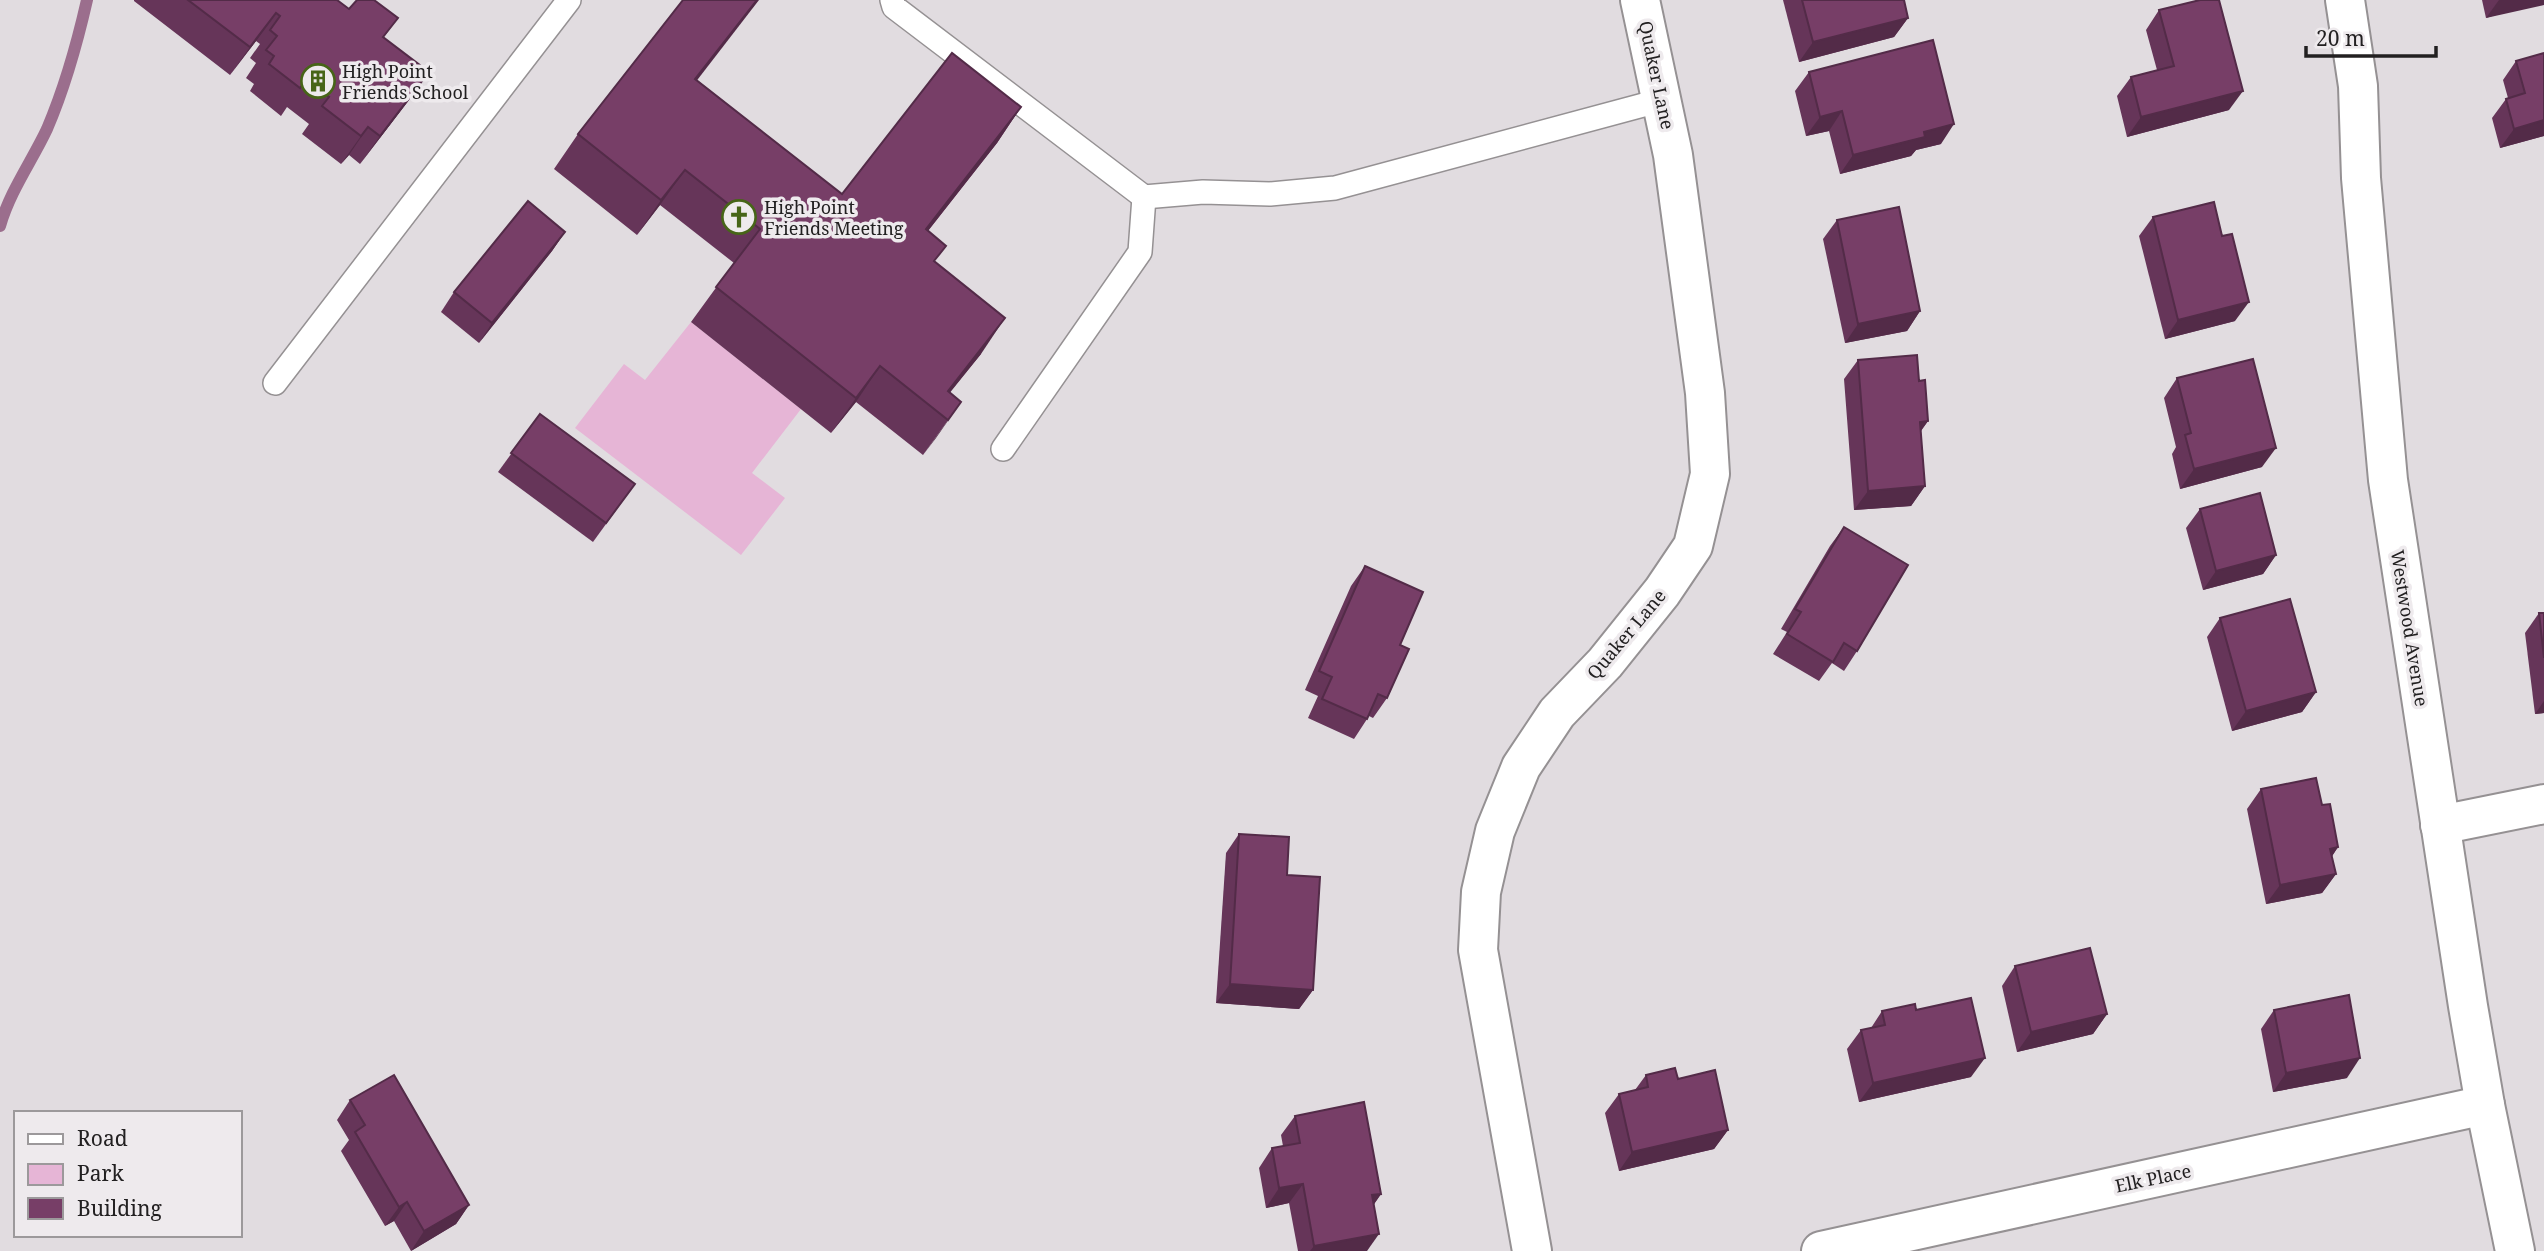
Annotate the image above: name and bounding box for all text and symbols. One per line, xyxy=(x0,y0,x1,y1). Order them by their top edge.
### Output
scale bar xyxy=(2306,14,2436,58)
street label: Quaker Lane xyxy=(1634,18,1680,132)
text: 20 m xyxy=(2316,24,2365,52)
place label: High Point Friends School xyxy=(342,59,469,104)
building icon: High Point Friends School xyxy=(299,62,337,100)
place label: High Point Friends Meeting xyxy=(764,195,904,240)
church icon: High Point Friends Meeting xyxy=(720,198,758,236)
street label: Westwood Avenue xyxy=(2386,548,2434,708)
street label: Quaker Lane xyxy=(1581,584,1671,684)
legend xyxy=(14,1111,242,1237)
text: Road xyxy=(77,1124,128,1152)
street label: Elk Place xyxy=(2113,1158,2193,1198)
text: Park xyxy=(77,1159,124,1187)
text: Building xyxy=(77,1194,162,1222)

